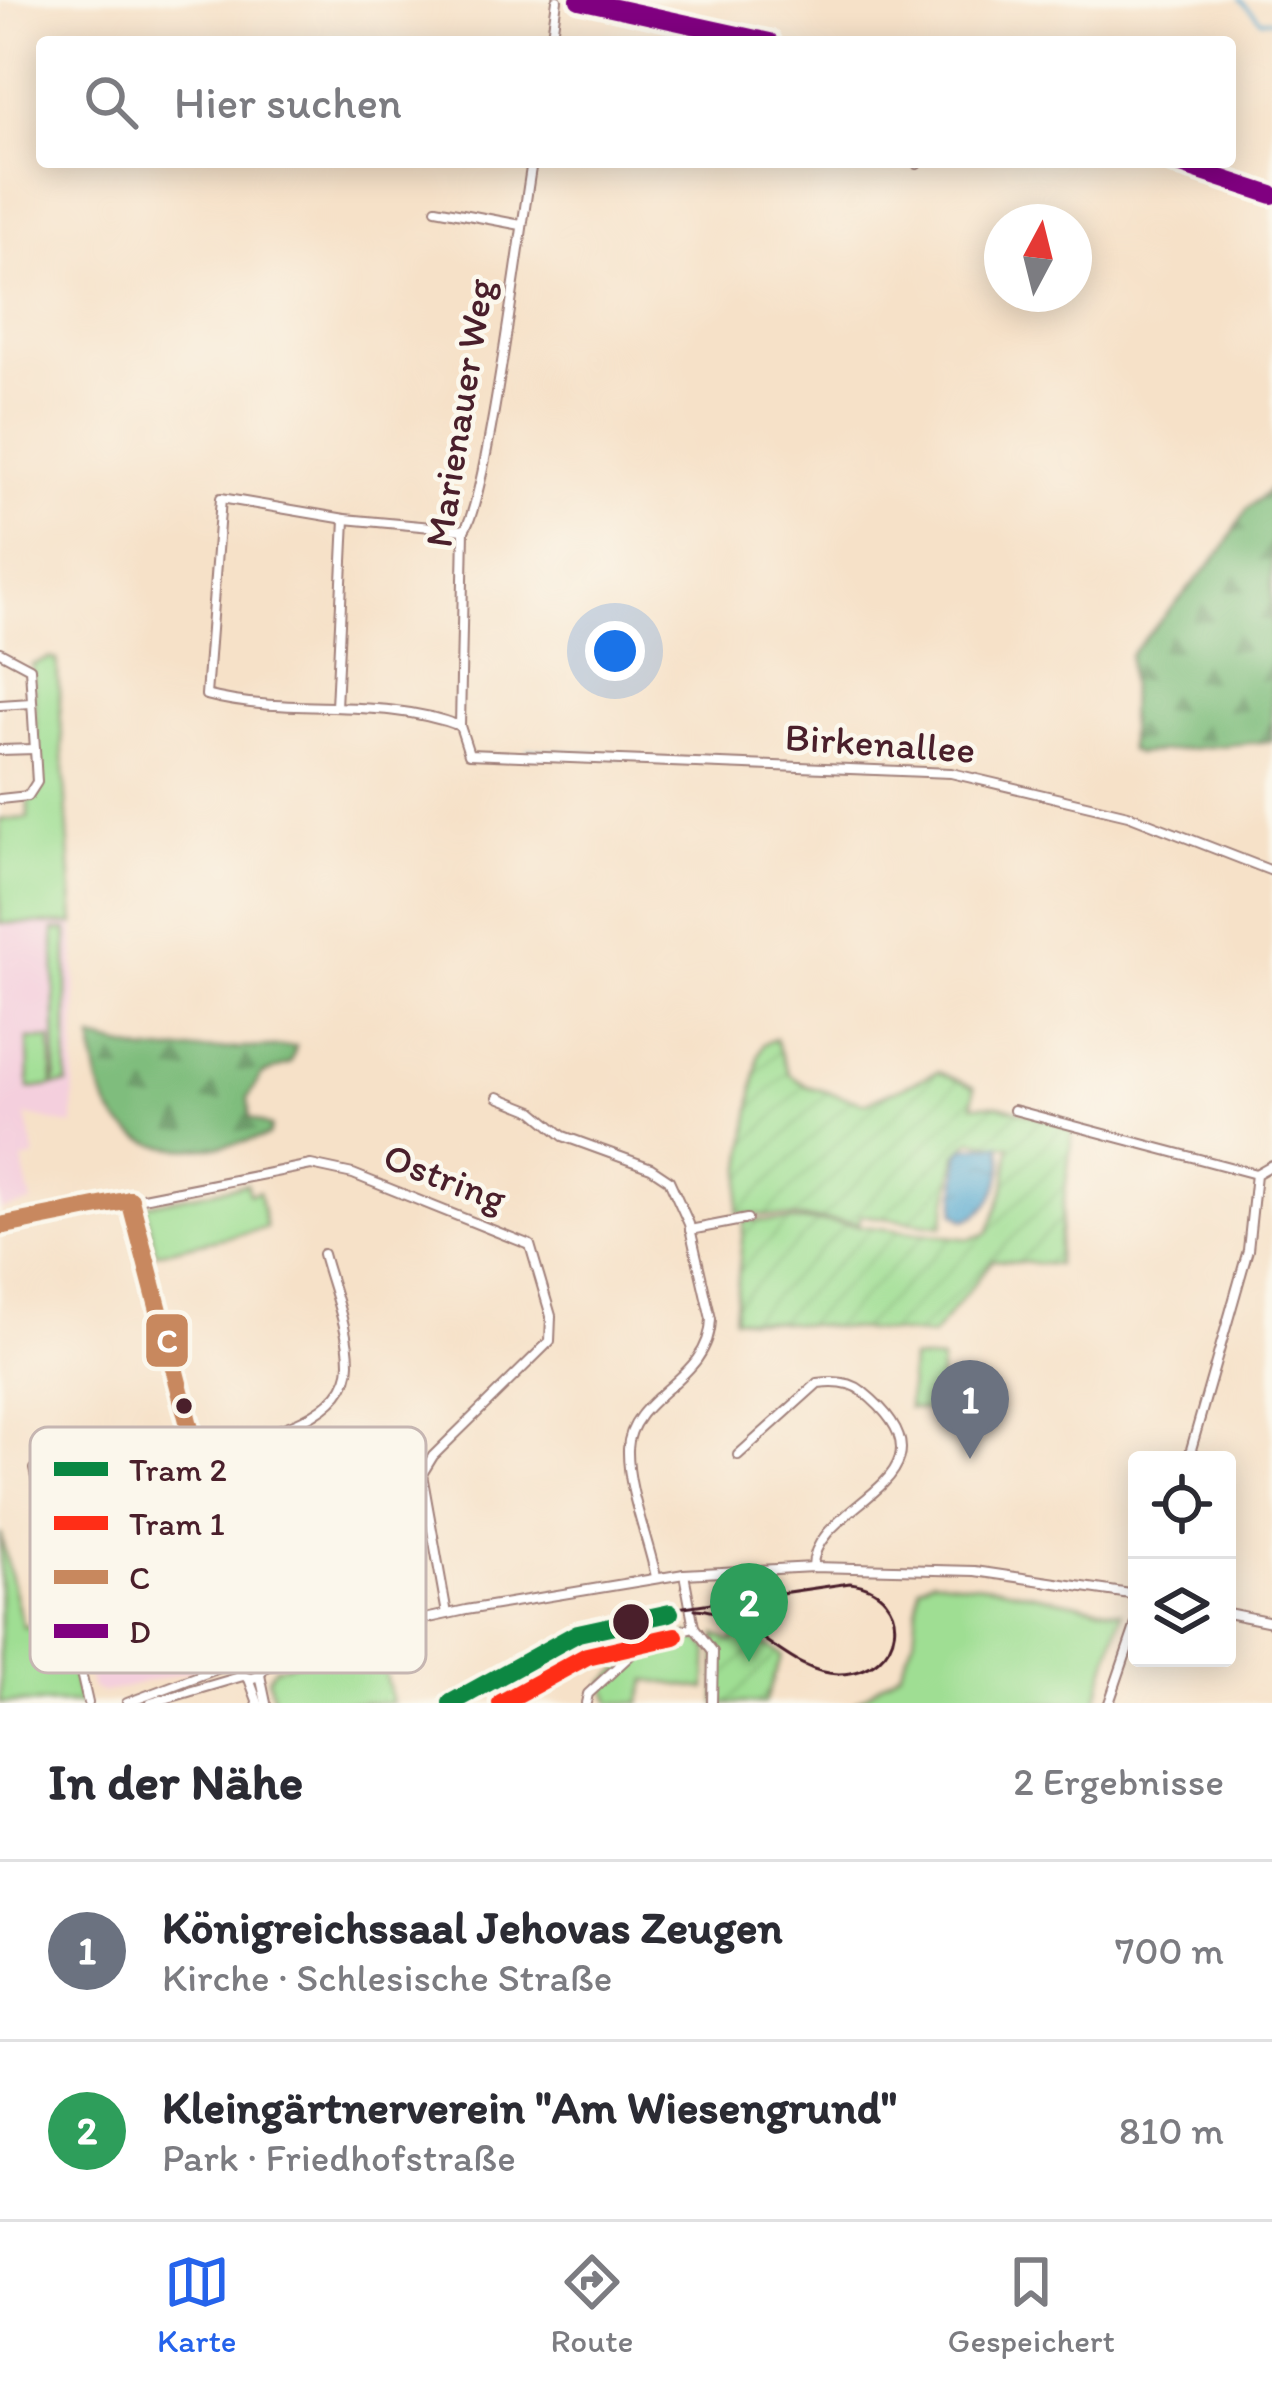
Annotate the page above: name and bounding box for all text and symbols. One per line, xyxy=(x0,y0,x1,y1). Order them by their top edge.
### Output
search box xyxy=(36,36,1236,168)
icon: search xyxy=(78,69,144,135)
text: Hier suchen xyxy=(174,75,402,129)
north arrow xyxy=(984,204,1092,312)
street label: Marienauer Weg xyxy=(415,275,503,551)
your location xyxy=(585,621,645,681)
street label: Birkenallee xyxy=(783,713,977,773)
street label: Ostring xyxy=(377,1132,513,1222)
line badge: C xyxy=(144,1312,190,1369)
text: C xyxy=(156,1321,178,1360)
pin: 1 xyxy=(931,1360,1009,1459)
unlabelled marker xyxy=(173,1395,195,1417)
legend xyxy=(30,1427,426,1673)
text: Tram 2 xyxy=(129,1450,227,1489)
map controls xyxy=(1128,1451,1236,1667)
button: locate xyxy=(1128,1451,1236,1559)
text: Tram 1 xyxy=(129,1504,225,1543)
text: C xyxy=(129,1558,150,1597)
button: layers xyxy=(1128,1559,1236,1667)
pin: 2 xyxy=(710,1563,788,1662)
unlabelled marker xyxy=(610,1601,652,1643)
text: D xyxy=(129,1612,151,1651)
text: In der Nähe xyxy=(48,1751,303,1812)
text: 2 Ergebnisse xyxy=(1013,1758,1224,1805)
text: Königreichssaal Jehovas Zeugen xyxy=(162,1900,783,1954)
text: 1 xyxy=(78,1927,96,1974)
text: 700 m xyxy=(1115,1927,1224,1974)
text: Kirche · Schlesische Straße xyxy=(162,1954,612,2001)
text: Kleingärtnerverein "Am Wiesengrund" xyxy=(162,2080,897,2134)
text: 2 xyxy=(77,2107,97,2154)
text: 810 m xyxy=(1119,2107,1224,2154)
text: Park · Friedhofstraße xyxy=(162,2134,516,2181)
tab: Karte xyxy=(157,2249,236,2360)
tab: Route xyxy=(551,2249,634,2360)
tab: Gespeichert xyxy=(948,2249,1115,2360)

